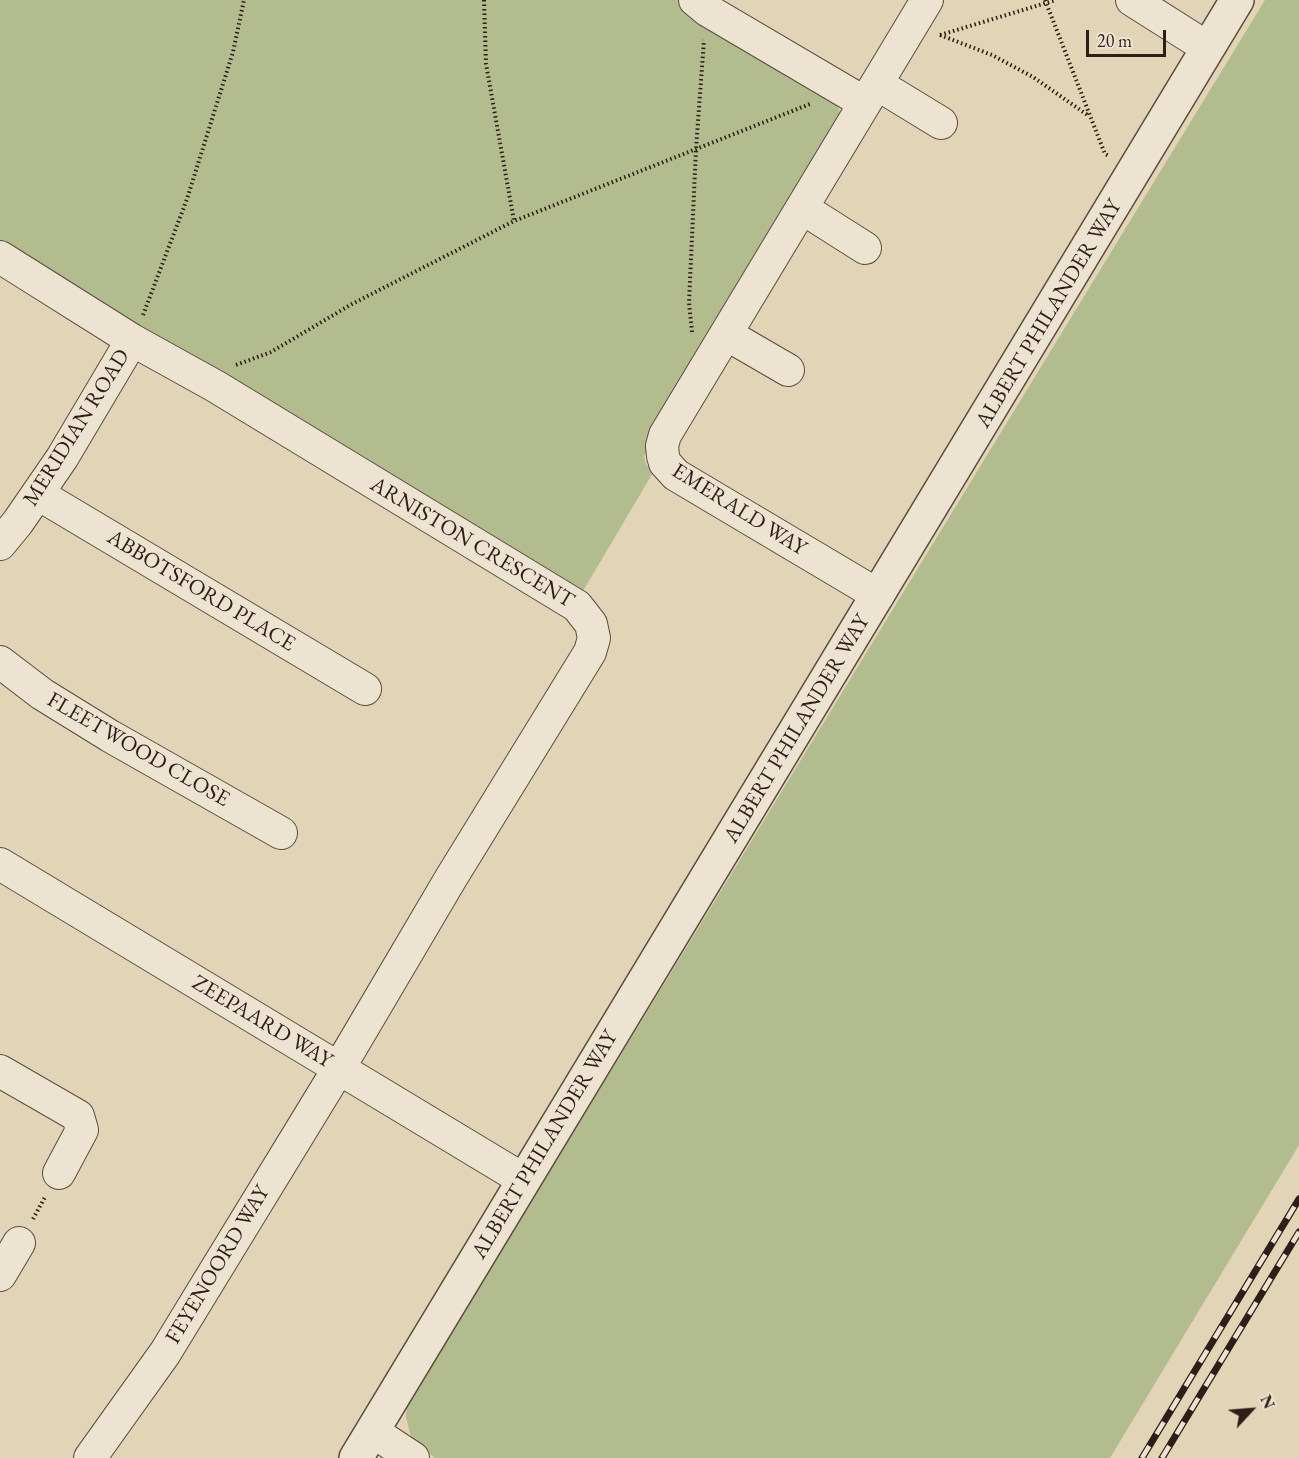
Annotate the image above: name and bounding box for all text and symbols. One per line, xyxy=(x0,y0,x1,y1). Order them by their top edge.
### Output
scale bar xyxy=(1089,18,1168,56)
text: 20 m xyxy=(1097,29,1132,52)
street label: ALBERT PHILANDER WAY xyxy=(970,195,1128,433)
street label: MERIDIAN ROAD xyxy=(18,345,136,511)
street label: EMERALD WAY xyxy=(667,458,811,562)
street label: ARNISTON CRESCENT xyxy=(365,472,579,614)
street label: ABBOTSFORD PLACE xyxy=(102,524,300,658)
street label: ALBERT PHILANDER WAY xyxy=(718,610,876,848)
street label: FLEETWOOD CLOSE xyxy=(42,687,234,813)
street label: ZEEPAARD WAY xyxy=(187,970,337,1074)
street label: ALBERT PHILANDER WAY xyxy=(466,1026,624,1264)
street label: FEYENOORD WAY xyxy=(160,1181,276,1349)
north arrow xyxy=(1221,1380,1281,1440)
text: N xyxy=(1255,1391,1280,1412)

